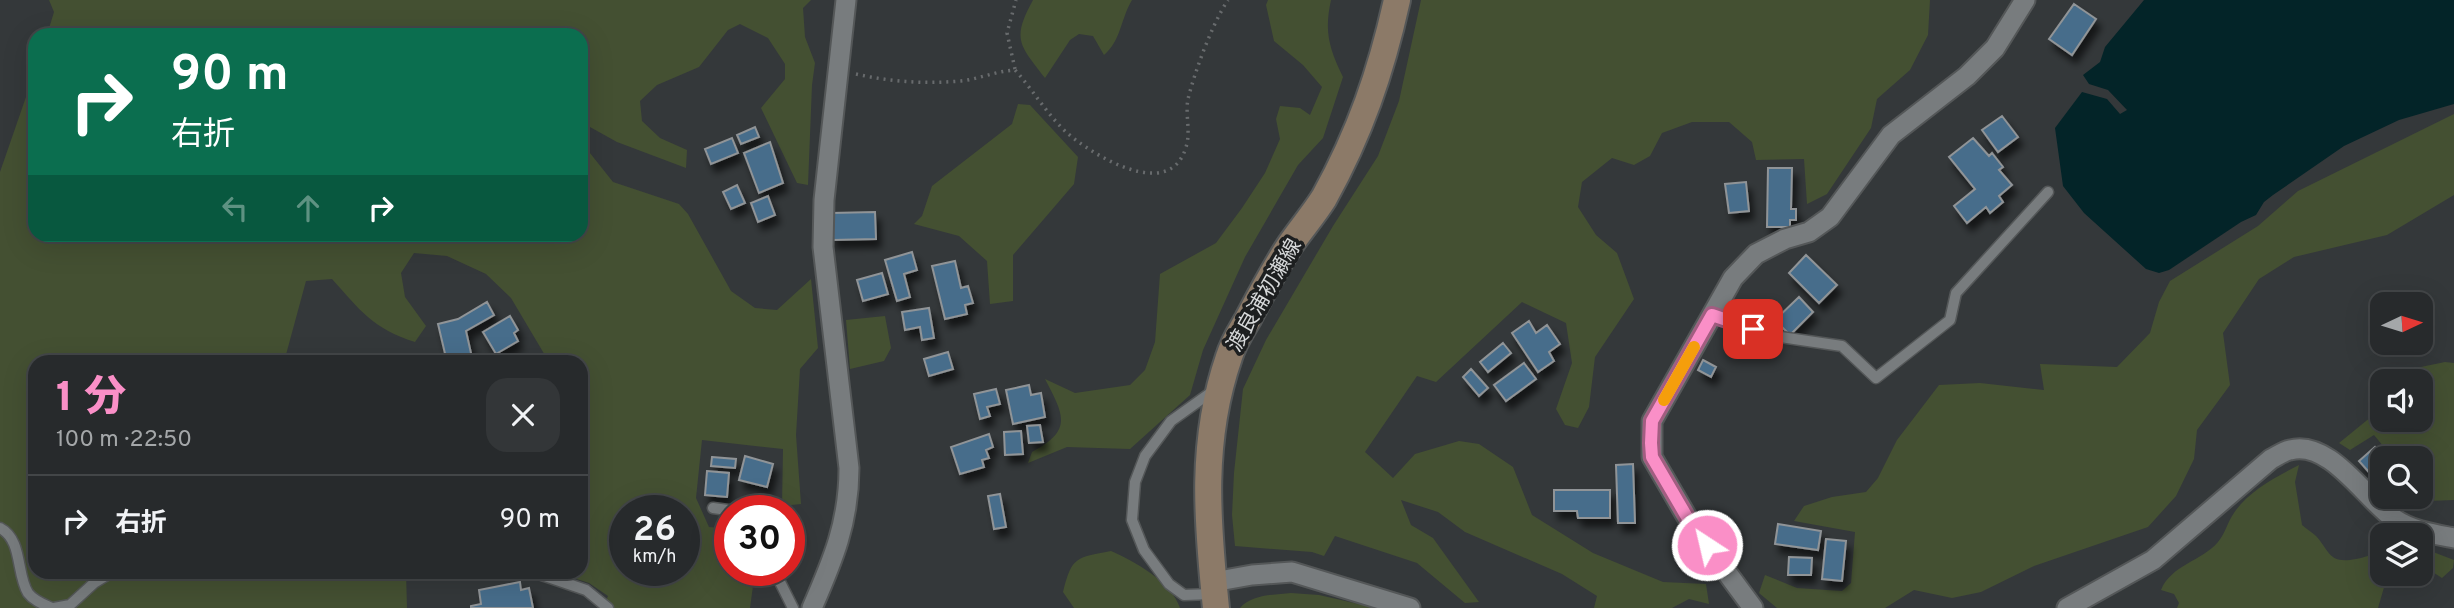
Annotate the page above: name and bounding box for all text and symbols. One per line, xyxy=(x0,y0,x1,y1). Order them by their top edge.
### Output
text: 90 m xyxy=(171,46,289,108)
icon: right xyxy=(56,56,147,147)
text: 右折 xyxy=(171,116,235,156)
icon: left xyxy=(216,189,254,227)
icon: ahead xyxy=(289,189,327,227)
icon: right xyxy=(362,189,400,227)
street label: 渡良浦初瀬線 xyxy=(1222,234,1308,357)
north arrow xyxy=(2370,292,2432,355)
map controls xyxy=(2370,292,2433,586)
pin xyxy=(1723,299,1783,359)
icon: arrive xyxy=(1734,310,1772,348)
button: sound xyxy=(2370,369,2433,432)
text: 1 分 xyxy=(56,373,126,426)
button: close xyxy=(486,378,560,452)
text: 100 m · 22:50 xyxy=(56,426,192,455)
button: search xyxy=(2370,446,2433,509)
speed limit sign: 30 xyxy=(714,495,805,586)
icon: right xyxy=(56,502,94,540)
text: 90 m xyxy=(500,504,560,537)
text: 右折 xyxy=(115,508,167,541)
position arrow xyxy=(1670,508,1744,582)
text: 26 xyxy=(633,509,676,553)
button: layers xyxy=(2370,523,2433,586)
text: km/h xyxy=(633,546,676,569)

